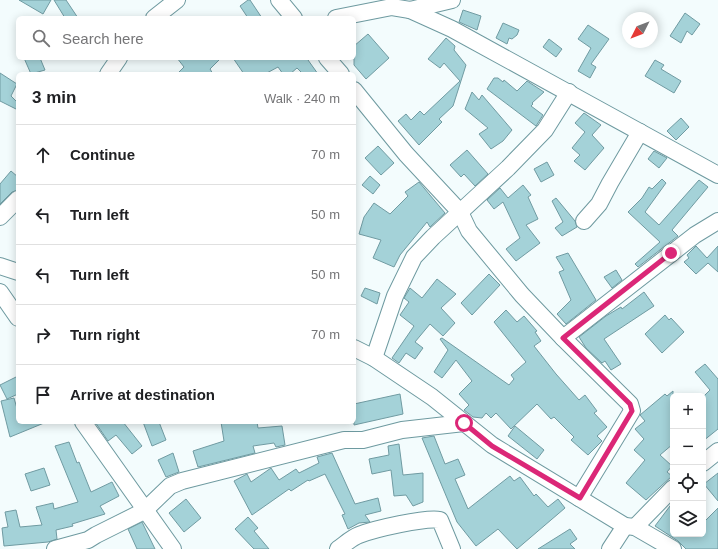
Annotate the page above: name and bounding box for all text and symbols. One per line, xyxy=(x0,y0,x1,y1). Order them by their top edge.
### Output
north arrow xyxy=(622,12,658,48)
search box xyxy=(16,16,356,60)
icon: search xyxy=(30,27,52,49)
text: Search here xyxy=(62,30,144,47)
text: 3 min xyxy=(32,88,76,107)
text: Walk · 240 m xyxy=(264,91,340,106)
icon: ahead xyxy=(32,144,54,166)
text: Continue xyxy=(70,146,135,163)
text: 70 m xyxy=(311,147,340,162)
icon: left xyxy=(32,204,54,226)
text: Turn left xyxy=(70,206,129,223)
text: 50 m xyxy=(311,207,340,222)
route end xyxy=(662,244,680,262)
icon: left xyxy=(32,264,54,286)
text: Turn left xyxy=(70,266,129,283)
text: 50 m xyxy=(311,267,340,282)
icon: right xyxy=(32,324,54,346)
text: Turn right xyxy=(70,326,140,343)
text: 70 m xyxy=(311,327,340,342)
icon: arrive xyxy=(32,384,54,406)
text: Arrive at destination xyxy=(70,386,215,403)
map controls xyxy=(670,393,706,537)
button: + xyxy=(670,393,706,429)
route start xyxy=(455,414,473,432)
button: − xyxy=(670,429,706,465)
button: locate xyxy=(670,465,706,501)
button: layers xyxy=(670,501,706,537)

